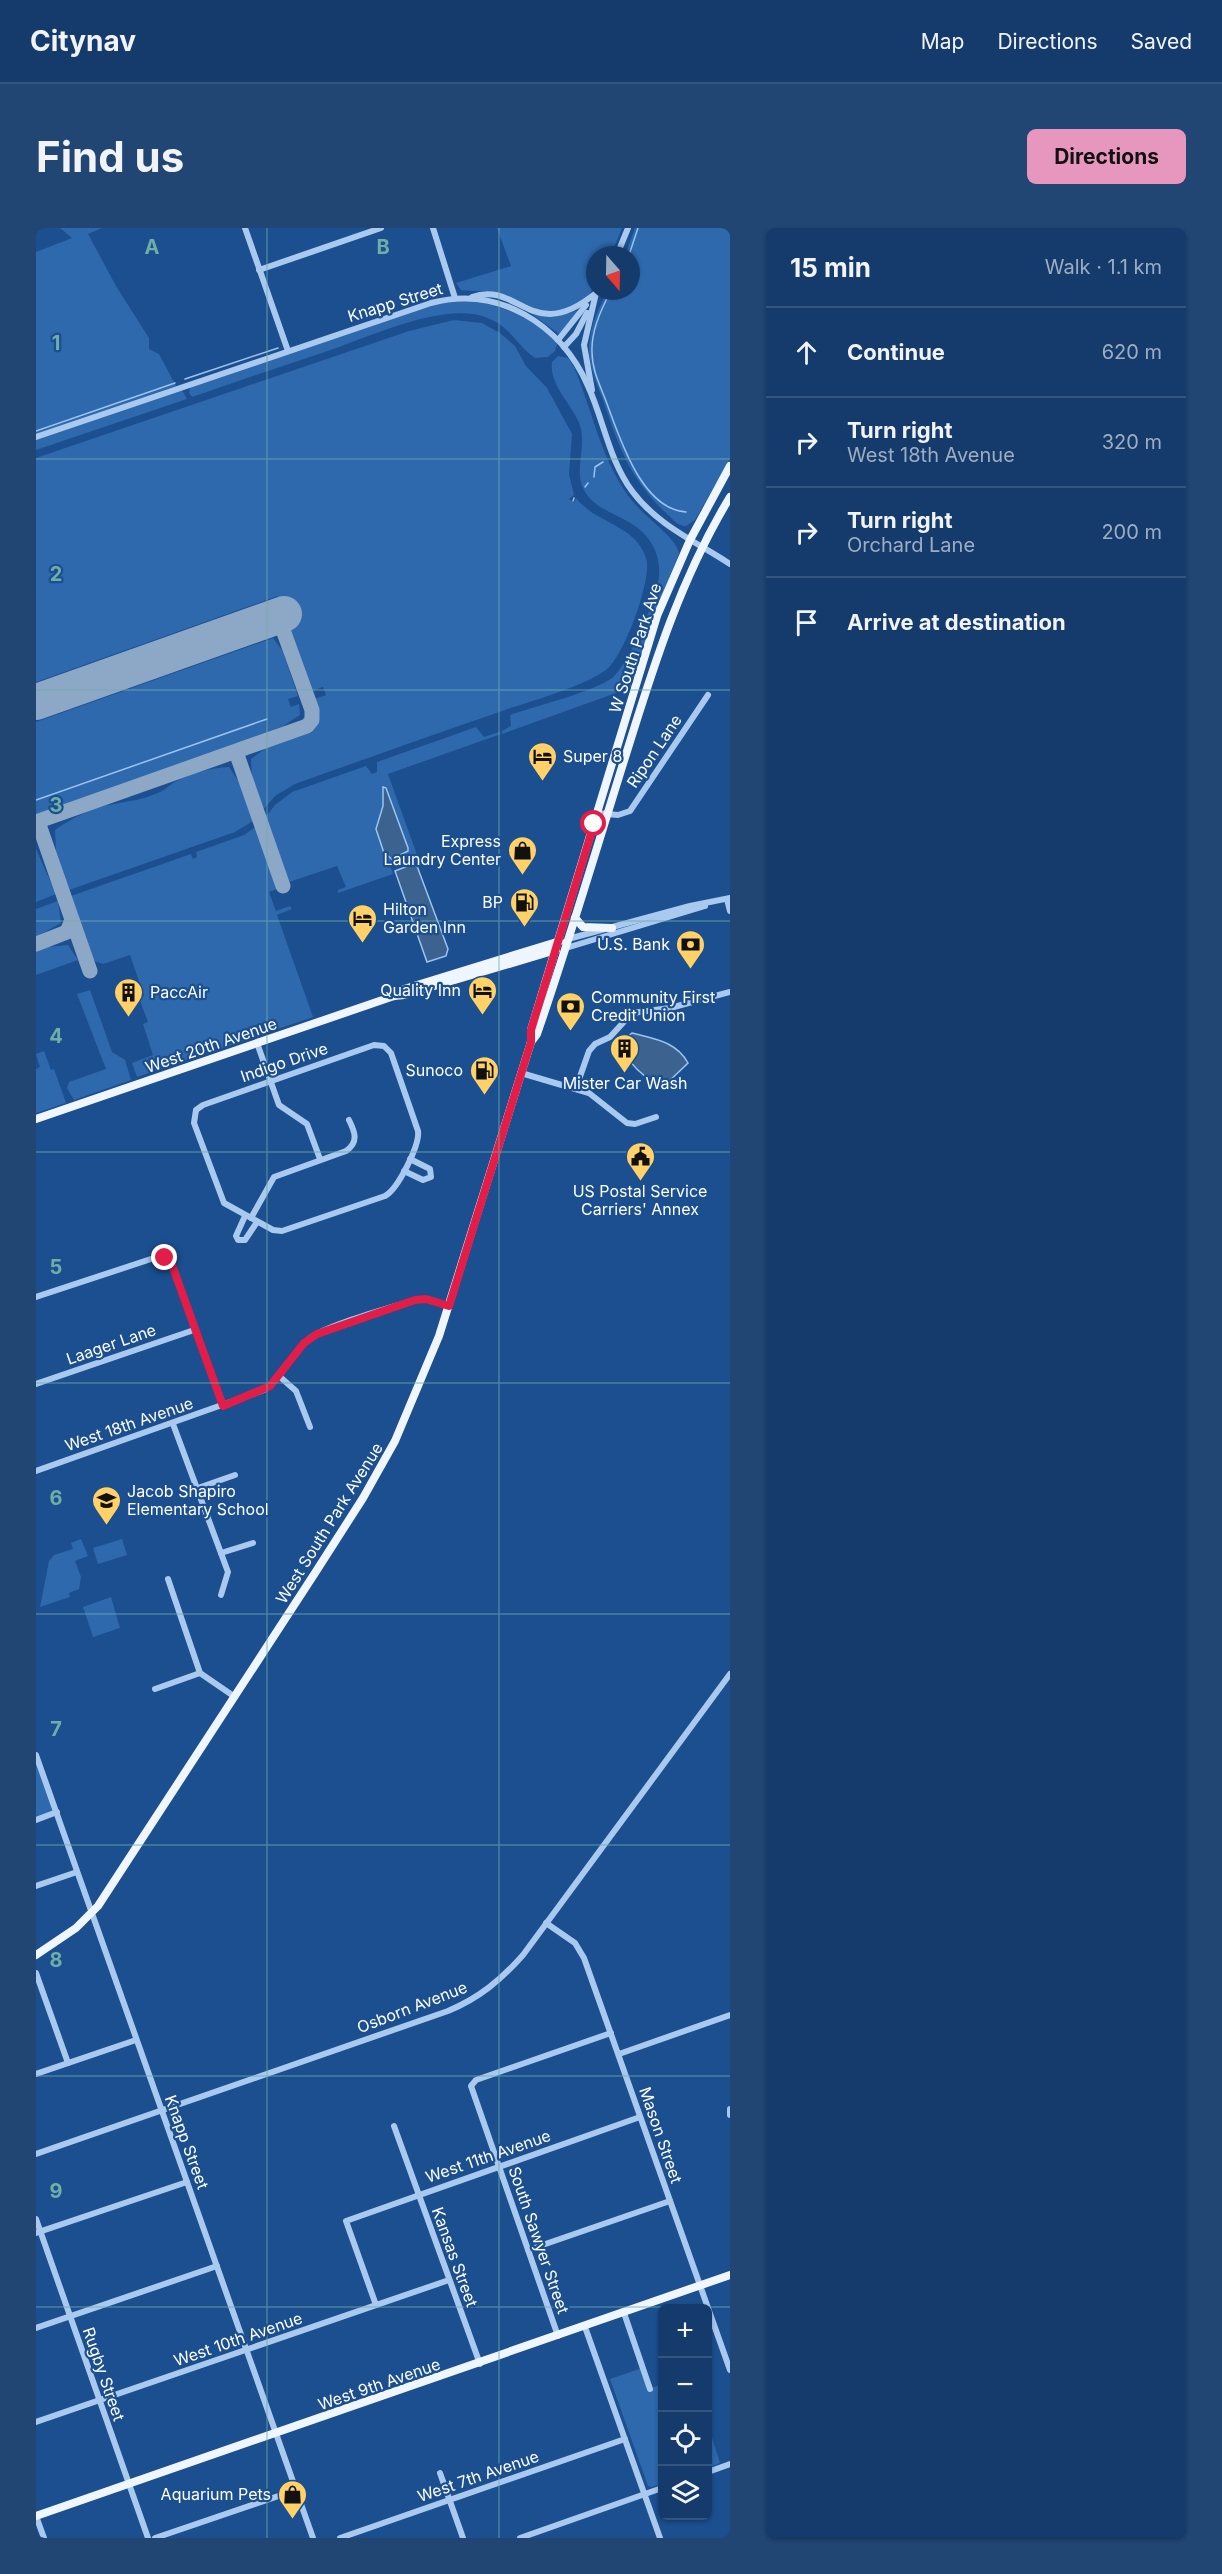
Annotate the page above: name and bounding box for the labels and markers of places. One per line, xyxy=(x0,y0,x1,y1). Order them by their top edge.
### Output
hotel icon: Super 8 xyxy=(526,740,558,782)
place label: Super 8 xyxy=(563,746,622,766)
place label: Express Laundry Center xyxy=(384,831,501,869)
shop icon: Express Laundry Center xyxy=(506,834,538,876)
fuel station icon: BP xyxy=(508,886,540,928)
place label: BP xyxy=(482,892,503,912)
place label: Hilton Garden Inn xyxy=(383,899,466,937)
hotel icon: Hilton Garden Inn xyxy=(346,902,378,944)
bank icon: U.S. Bank xyxy=(675,928,707,970)
place label: U.S. Bank xyxy=(597,934,670,954)
hotel icon: Quality Inn xyxy=(466,974,498,1016)
building icon: PaccAir xyxy=(113,976,145,1018)
place label: Quality Inn xyxy=(380,980,461,1000)
place label: PaccAir xyxy=(150,982,208,1002)
place label: Community First Credit Union xyxy=(591,987,715,1025)
bank icon: Community First Credit Union xyxy=(554,990,586,1032)
building icon: Mister Car Wash xyxy=(609,1032,641,1074)
fuel station icon: Sunoco xyxy=(468,1054,500,1096)
place label: Sunoco xyxy=(405,1060,463,1080)
place label: Mister Car Wash xyxy=(563,1073,687,1093)
public building icon: US Postal Service Carriers' Annex xyxy=(624,1140,656,1182)
place label: US Postal Service Carriers' Annex xyxy=(573,1181,707,1219)
place label: Jacob Shapiro Elementary School xyxy=(127,1481,269,1519)
school or university icon: Jacob Shapiro Elementary School xyxy=(90,1484,122,1526)
shop icon: Aquarium Pets xyxy=(276,2478,308,2520)
place label: Aquarium Pets xyxy=(161,2484,271,2504)

